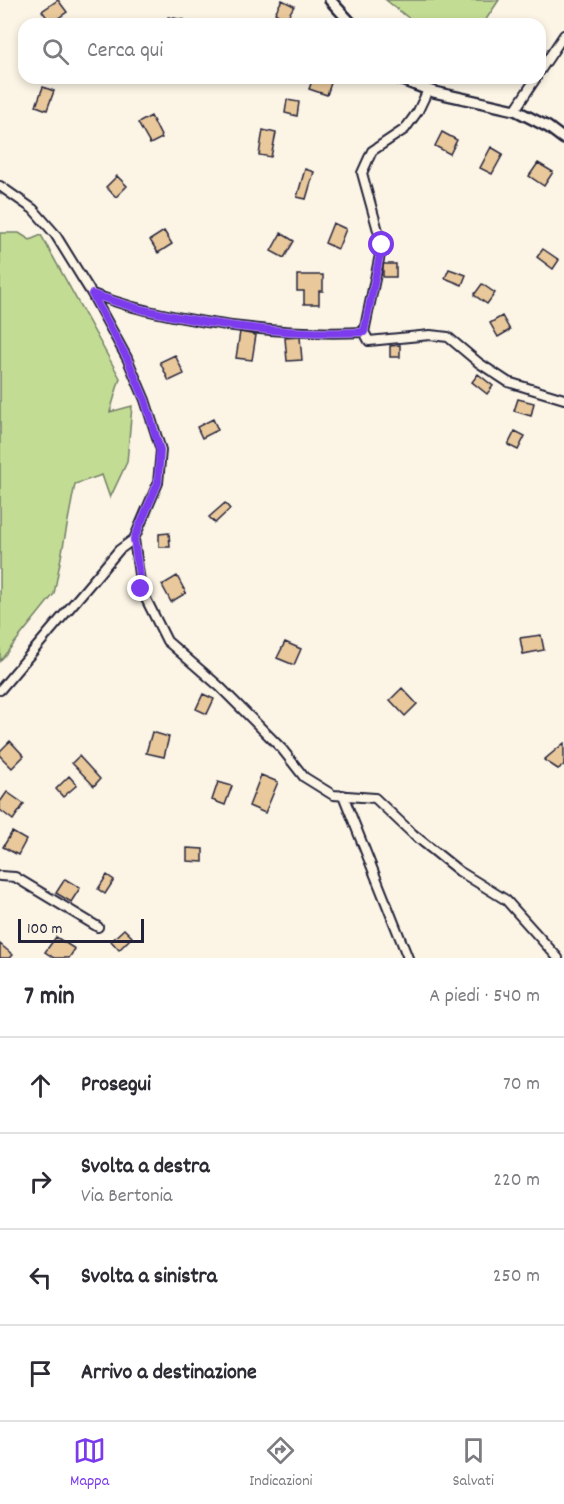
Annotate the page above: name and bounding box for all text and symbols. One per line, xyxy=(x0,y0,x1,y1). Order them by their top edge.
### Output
search box xyxy=(18,18,546,84)
icon: search xyxy=(39,35,72,68)
text: Cerca qui xyxy=(87,36,163,67)
route start xyxy=(368,231,394,257)
route end xyxy=(127,575,153,601)
scale bar xyxy=(18,916,144,944)
text: 100 m xyxy=(27,918,63,941)
text: 7 min xyxy=(24,979,75,1016)
text: A piedi · 540 m xyxy=(429,983,540,1011)
icon: ahead xyxy=(24,1069,57,1102)
text: Prosegui xyxy=(81,1070,151,1101)
text: 70 m xyxy=(503,1071,540,1099)
text: Svolta a destra xyxy=(81,1152,210,1183)
icon: right xyxy=(24,1165,57,1198)
text: 220 m xyxy=(493,1167,540,1195)
text: Via Bertonia xyxy=(81,1183,173,1211)
icon: left xyxy=(24,1261,57,1294)
text: Svolta a sinistra xyxy=(81,1262,217,1293)
text: 250 m xyxy=(493,1263,540,1291)
icon: arrive xyxy=(24,1357,57,1390)
text: Arrivo a destinazione xyxy=(81,1358,257,1389)
tab: Mappa xyxy=(70,1434,109,1493)
tab: Indicazioni xyxy=(249,1434,312,1493)
tab: Salvati xyxy=(453,1434,494,1493)

